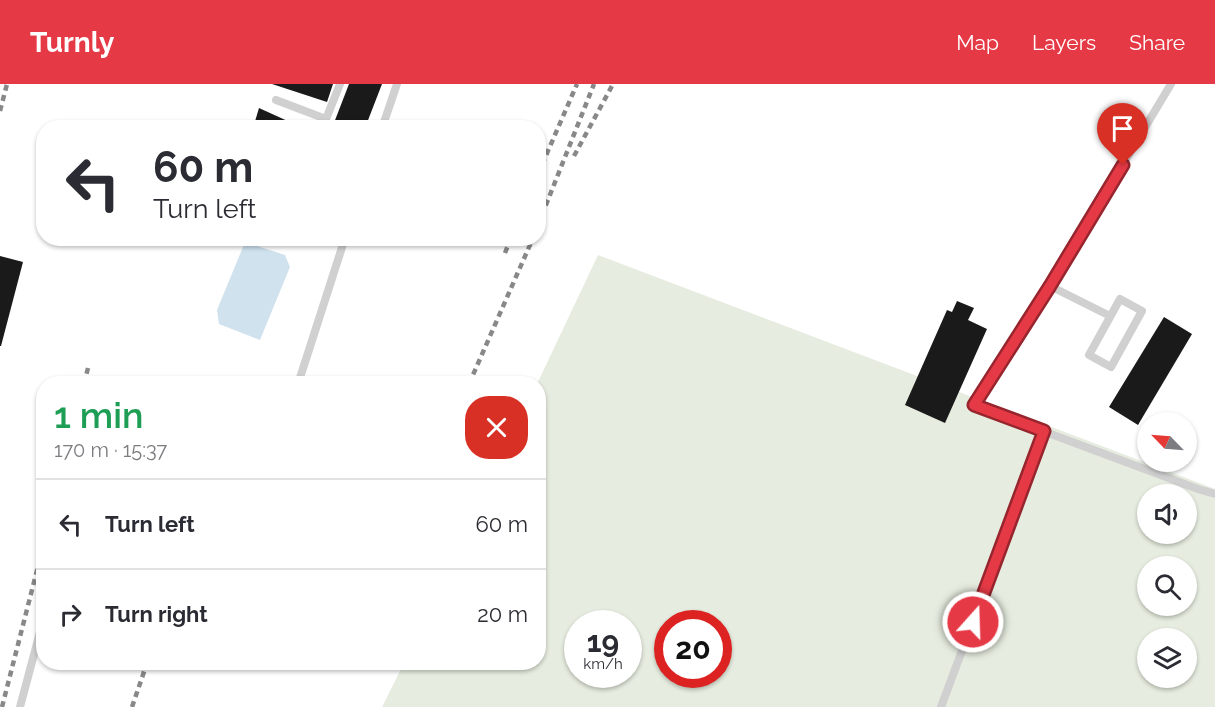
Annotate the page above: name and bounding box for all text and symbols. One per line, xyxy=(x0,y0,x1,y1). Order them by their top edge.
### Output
text: Turnly xyxy=(30,26,114,59)
text: Map xyxy=(956,30,999,55)
text: Layers xyxy=(1032,30,1096,55)
text: Share xyxy=(1129,30,1185,55)
pin xyxy=(1097,103,1148,165)
icon: arrive xyxy=(1106,112,1139,145)
text: 60 m xyxy=(153,143,253,192)
icon: left xyxy=(54,144,132,222)
text: Turn left xyxy=(153,193,256,224)
text: 1 min xyxy=(54,394,143,436)
button: close xyxy=(465,396,528,459)
north arrow xyxy=(1137,412,1197,472)
map controls xyxy=(1137,412,1197,688)
text: 170 m · 15:37 xyxy=(54,438,167,462)
button: sound xyxy=(1137,484,1197,544)
icon: left xyxy=(54,508,87,541)
text: Turn left xyxy=(105,511,195,537)
text: 60 m xyxy=(475,511,528,537)
button: search xyxy=(1137,556,1197,616)
position arrow xyxy=(941,590,1005,654)
icon: right xyxy=(54,598,87,631)
text: Turn right xyxy=(105,601,208,627)
text: 20 m xyxy=(477,601,528,627)
speed limit sign: 20 xyxy=(654,610,732,688)
text: 19 xyxy=(587,624,619,659)
button: layers xyxy=(1137,628,1197,688)
text: km/h xyxy=(583,655,623,673)

